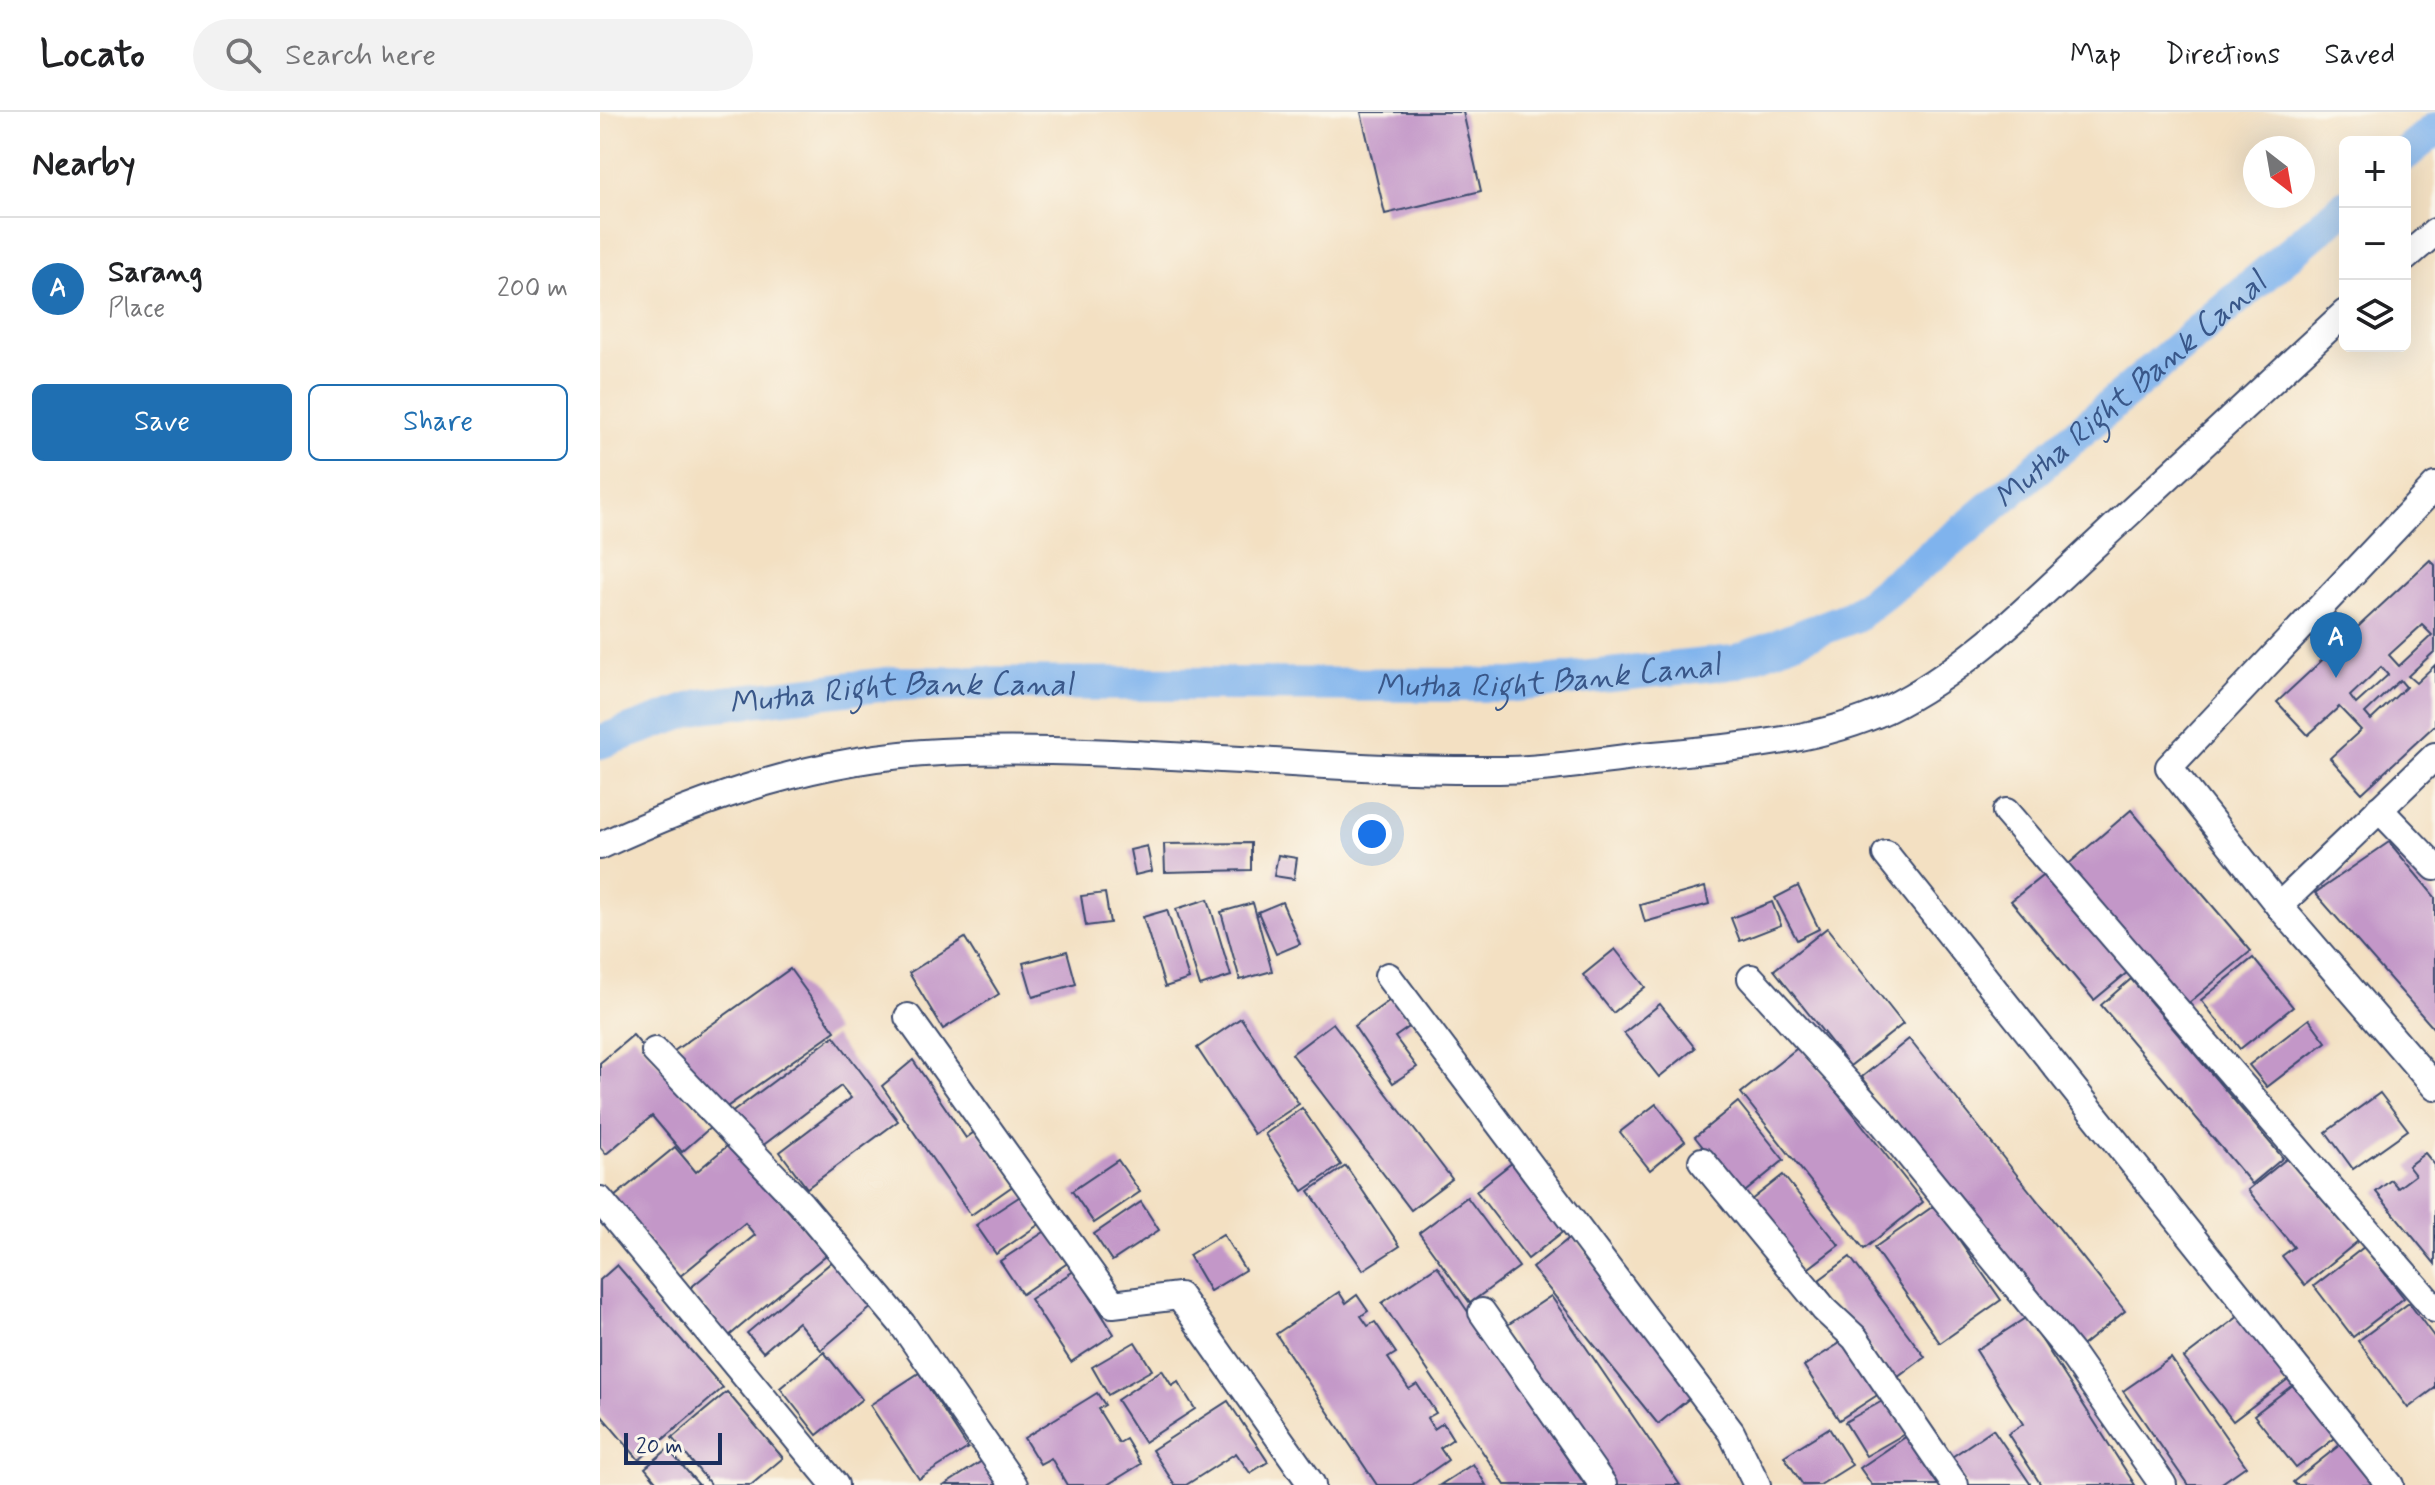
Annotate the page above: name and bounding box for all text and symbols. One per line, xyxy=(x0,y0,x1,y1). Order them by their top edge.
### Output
search box xyxy=(193,19,753,91)
text: Locato xyxy=(40,31,145,80)
icon: search xyxy=(221,33,265,77)
text: Search here xyxy=(285,36,436,75)
text: Map xyxy=(2070,37,2121,74)
text: Directions xyxy=(2165,37,2280,74)
text: Saved xyxy=(2324,37,2395,74)
north arrow xyxy=(2243,136,2315,208)
map controls xyxy=(2339,136,2411,352)
button: + xyxy=(2339,136,2411,208)
text: Nearby xyxy=(32,142,136,187)
button: − xyxy=(2339,208,2411,280)
text: Sarang xyxy=(108,253,203,292)
water label: Mutha Right Bank Canal xyxy=(1986,262,2277,519)
text: A xyxy=(49,272,67,306)
text: 200 m xyxy=(497,272,568,306)
button: layers xyxy=(2339,280,2411,352)
text: Place xyxy=(108,292,165,326)
button: Save xyxy=(32,384,292,461)
button: Share xyxy=(308,384,568,461)
pin: A xyxy=(2310,612,2362,678)
water label: Mutha Right Bank Canal xyxy=(1376,644,1724,712)
water label: Mutha Right Bank Canal xyxy=(727,664,1075,726)
your location xyxy=(1352,814,1392,854)
scale bar xyxy=(624,1429,722,1465)
text: 20 m xyxy=(636,1433,683,1461)

